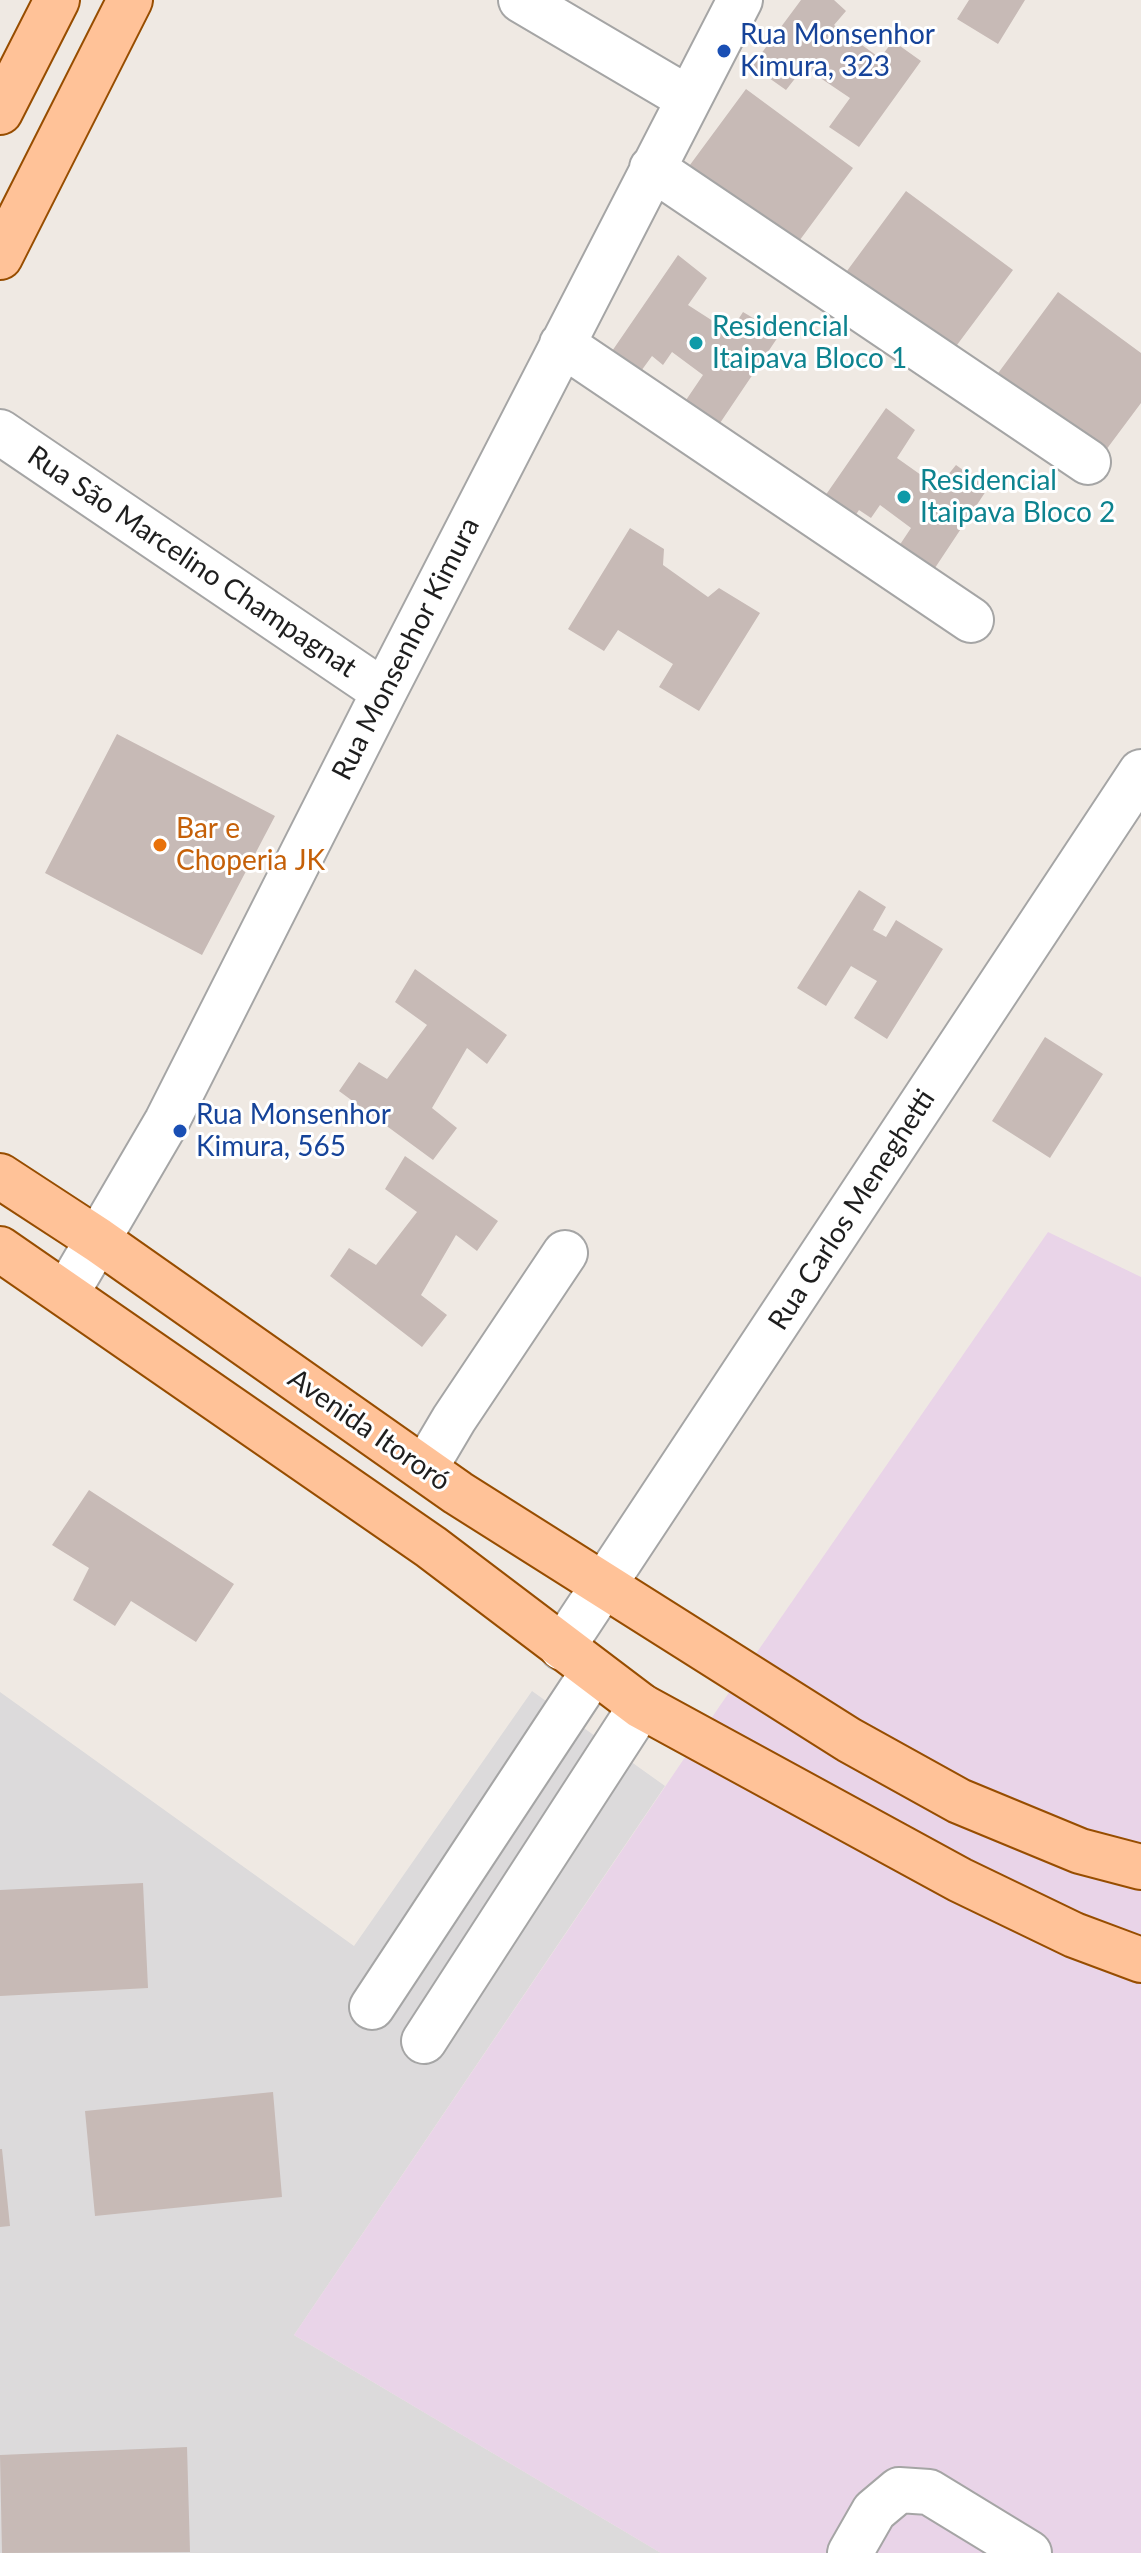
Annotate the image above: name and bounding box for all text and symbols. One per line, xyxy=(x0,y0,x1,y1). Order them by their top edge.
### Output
place label: Rua Monsenhor Kimura, 323 xyxy=(740,18,935,84)
marker: Rua Monsenhor Kimura, 323 xyxy=(715,42,733,60)
place label: Residencial Itaipava Bloco 1 xyxy=(712,310,907,376)
marker: Residencial Itaipava Bloco 1 xyxy=(687,334,705,352)
street label: Rua São Marcelino Champagnat xyxy=(21,439,363,685)
place label: Residencial Itaipava Bloco 2 xyxy=(920,464,1115,530)
marker: Residencial Itaipava Bloco 2 xyxy=(895,488,913,506)
street label: Rua Monsenhor Kimura xyxy=(325,512,487,786)
place label: Bar e Choperia JK xyxy=(176,812,325,878)
marker: Bar e Choperia JK xyxy=(151,836,169,854)
street label: Rua Carlos Meneghetti xyxy=(762,1083,942,1337)
place label: Rua Monsenhor Kimura, 565 xyxy=(196,1098,391,1164)
marker: Rua Monsenhor Kimura, 565 xyxy=(171,1122,189,1140)
street label: Avenida Itororó xyxy=(282,1362,456,1498)

